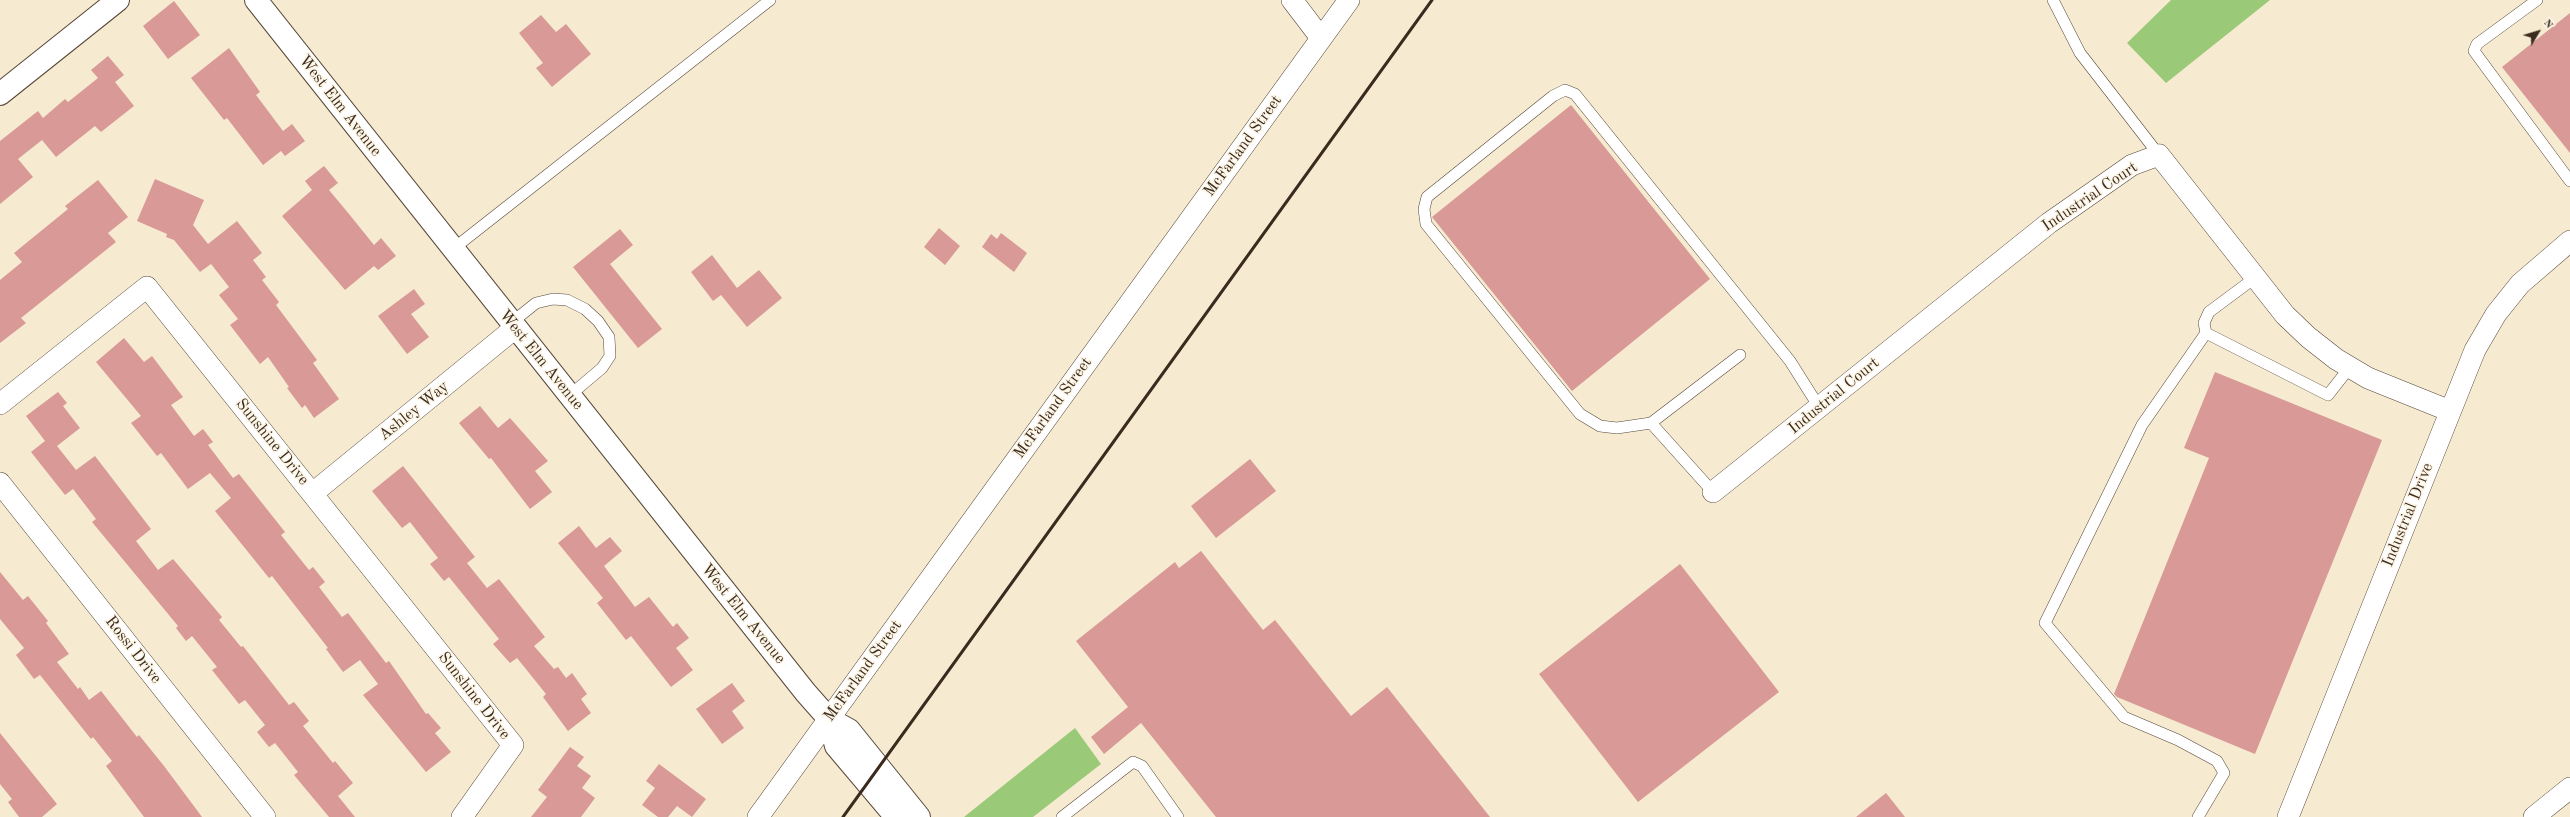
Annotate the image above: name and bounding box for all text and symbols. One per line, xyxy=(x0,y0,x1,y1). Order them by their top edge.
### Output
north arrow xyxy=(2518,12,2558,52)
text: N xyxy=(2541,18,2555,31)
street label: West Elm Avenue xyxy=(294,52,386,160)
street label: McFarland Street xyxy=(1200,92,1286,200)
street label: Industrial Court xyxy=(2038,158,2142,236)
street label: West Elm Avenue xyxy=(495,306,587,414)
street label: McFarland Street xyxy=(1010,354,1096,462)
street label: Industrial Court xyxy=(1785,354,1883,438)
street label: Ashley Way xyxy=(375,377,453,445)
street label: Sunshine Drive xyxy=(231,395,313,489)
street label: Industrial Drive xyxy=(2378,460,2438,570)
street label: West Elm Avenue xyxy=(697,560,789,668)
street label: Rossi Drive xyxy=(101,612,165,688)
street label: McFarland Street xyxy=(820,617,906,725)
street label: Sunshine Drive xyxy=(434,648,514,744)

